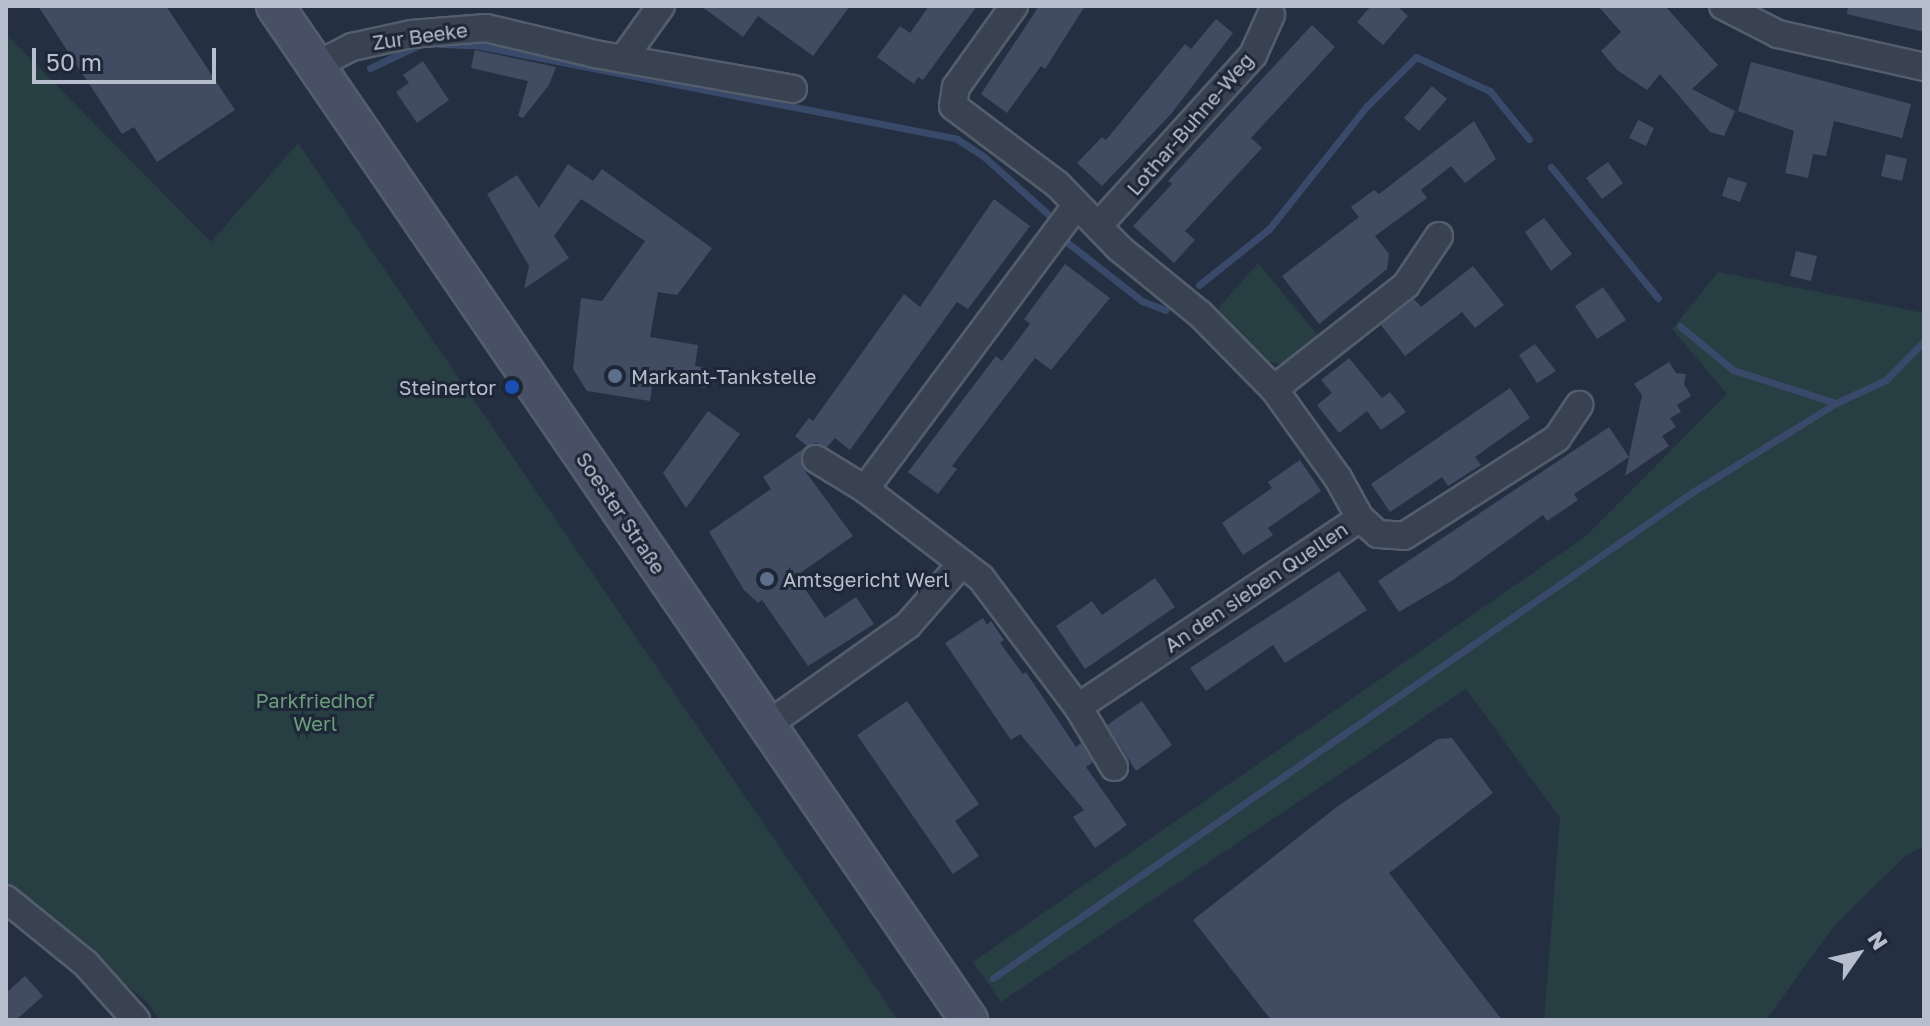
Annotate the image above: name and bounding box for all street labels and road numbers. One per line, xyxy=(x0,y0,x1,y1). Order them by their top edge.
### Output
street label: Zur Beeke xyxy=(371,17,469,55)
street label: Lothar-Buhne-Weg xyxy=(1122,48,1258,200)
street label: Soester Straße xyxy=(571,447,671,579)
street label: An den sieben Quellen xyxy=(1160,517,1352,657)

